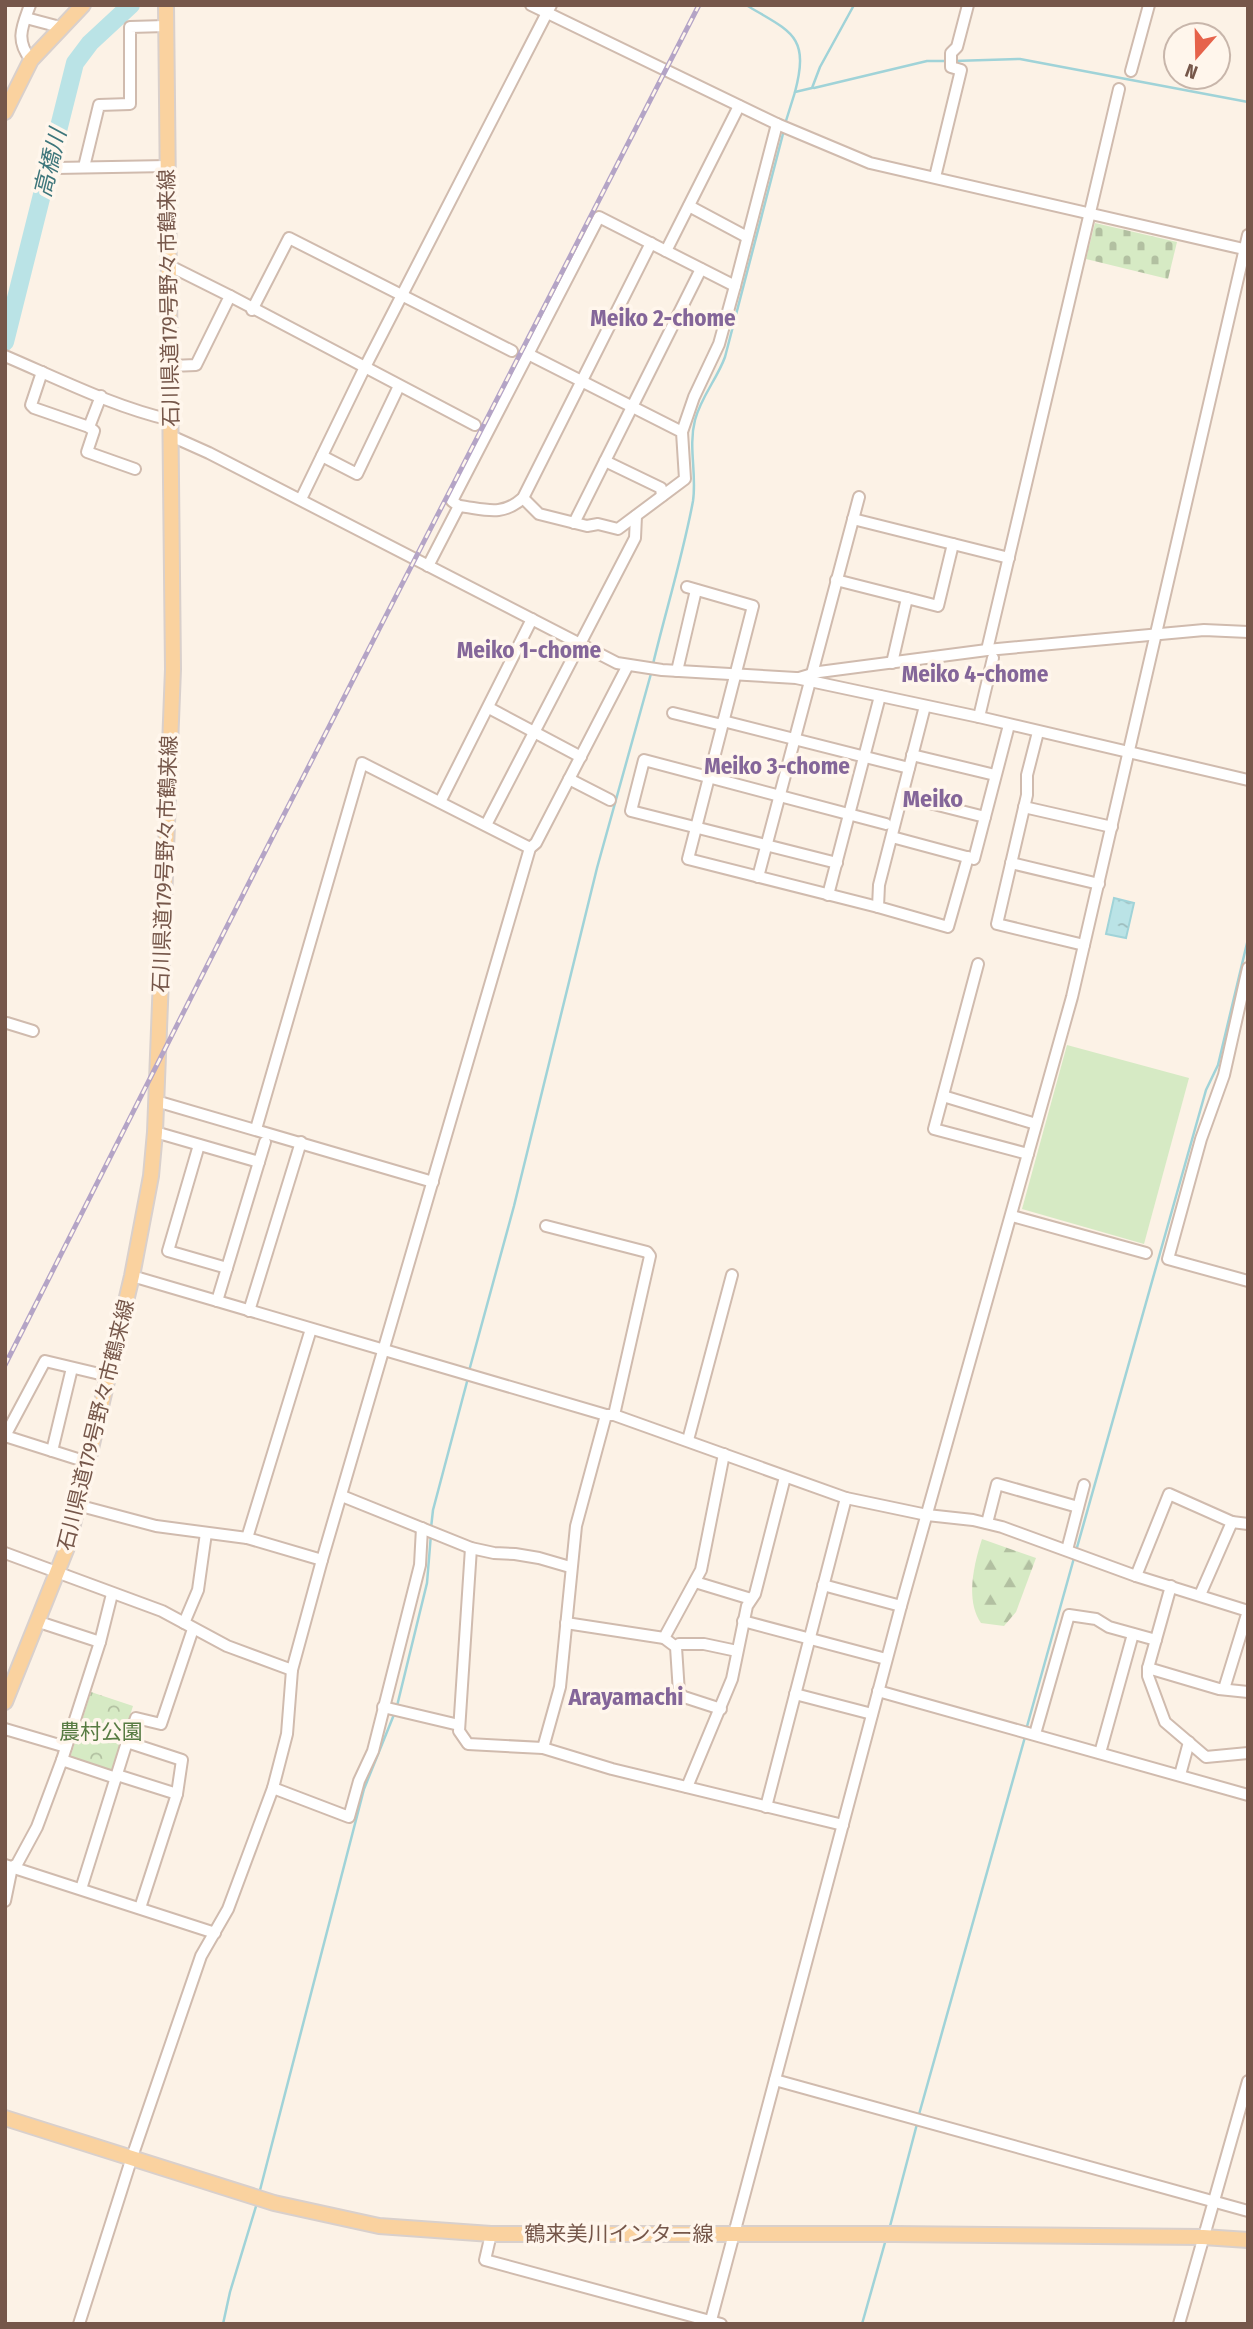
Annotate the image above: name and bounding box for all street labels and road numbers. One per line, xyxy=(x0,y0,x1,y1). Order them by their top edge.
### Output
street label: 石川県道179号野々市鶴来線 xyxy=(154,169,184,427)
street label: 石川県道179号野々市鶴来線 xyxy=(148,735,182,993)
street label: 石川県道179号野々市鶴来線 xyxy=(52,1297,140,1553)
street label: 鶴来美川インター線 xyxy=(525,2221,714,2247)

